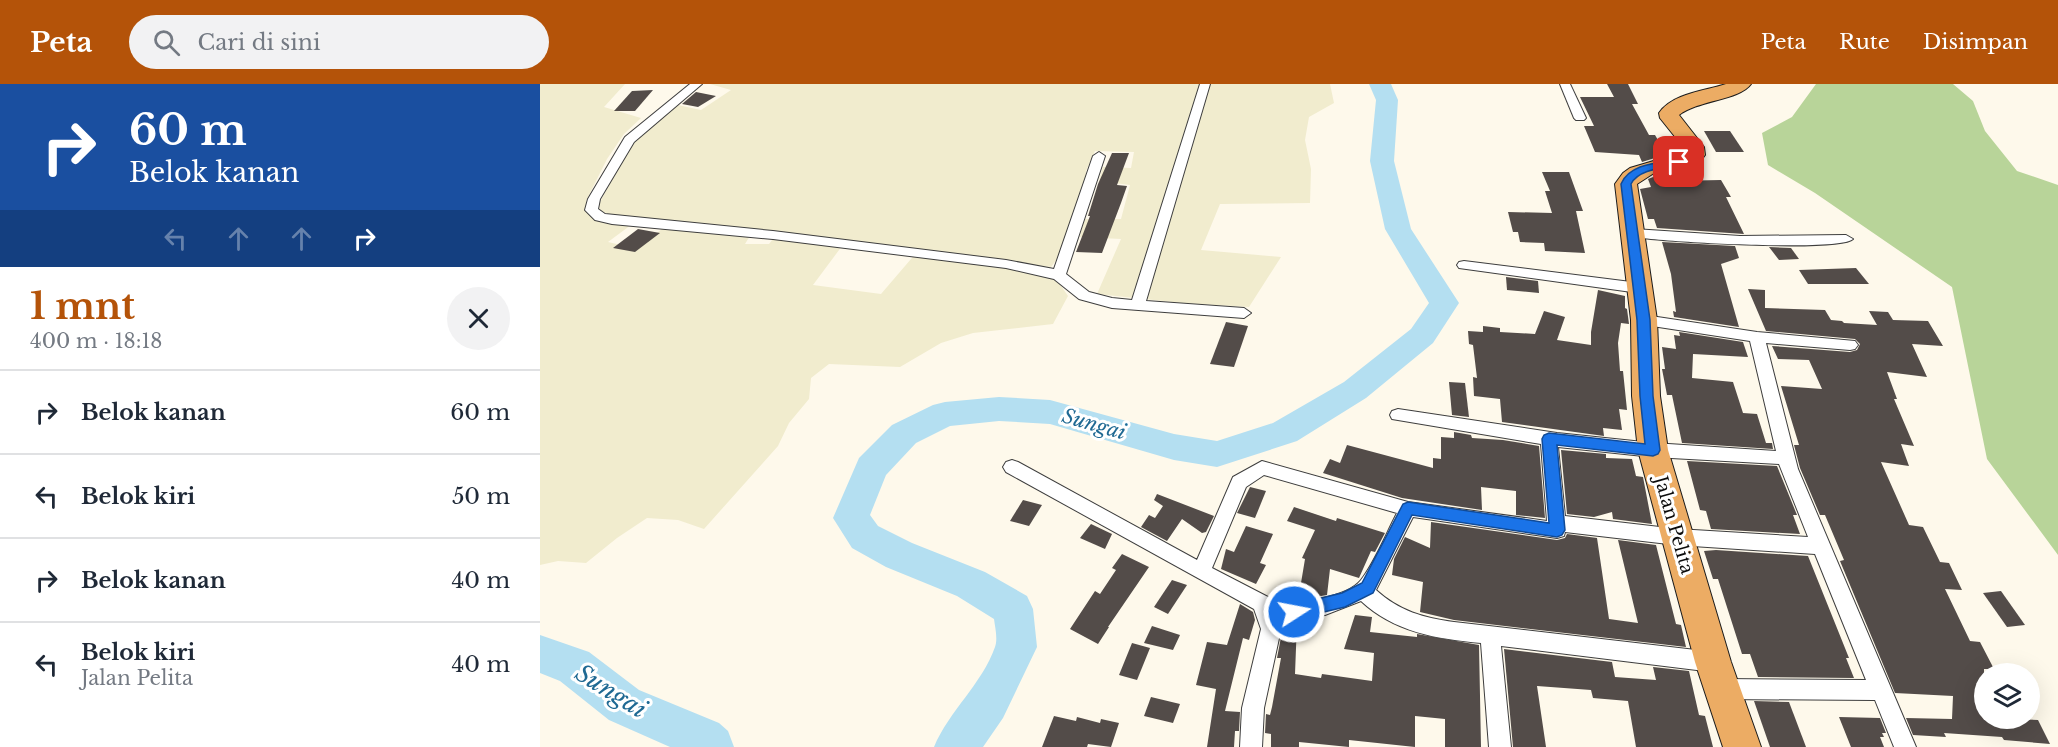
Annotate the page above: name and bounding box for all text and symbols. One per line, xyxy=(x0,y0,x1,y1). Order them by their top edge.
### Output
search box xyxy=(129,15,549,69)
text: Peta xyxy=(30,25,93,60)
icon: search xyxy=(150,26,183,59)
text: Cari di sini xyxy=(198,29,320,56)
text: Peta xyxy=(1761,29,1806,55)
text: Rute xyxy=(1839,29,1890,55)
text: Disimpan xyxy=(1923,29,2028,55)
text: 60 m xyxy=(129,104,247,156)
icon: right xyxy=(30,108,108,186)
pin xyxy=(1653,136,1704,187)
icon: arrive xyxy=(1662,145,1695,178)
text: Belok kanan xyxy=(129,156,299,189)
icon: left xyxy=(159,222,192,255)
icon: ahead xyxy=(222,222,255,255)
icon: ahead xyxy=(285,222,318,255)
icon: right xyxy=(348,222,381,255)
text: 1 mnt xyxy=(30,284,135,329)
button: close xyxy=(447,287,510,350)
text: 400 m · 18:18 xyxy=(30,329,162,353)
icon: right xyxy=(30,396,63,429)
text: Belok kanan xyxy=(81,399,226,426)
text: 60 m xyxy=(450,399,510,426)
water label: Sungai xyxy=(1059,403,1129,445)
street label: Jalan Pelita xyxy=(1649,472,1698,576)
icon: left xyxy=(30,480,63,513)
text: Belok kiri xyxy=(81,483,195,510)
text: 50 m xyxy=(452,483,510,510)
icon: right xyxy=(30,564,63,597)
text: Belok kanan xyxy=(81,567,226,594)
text: 40 m xyxy=(452,567,510,594)
position arrow xyxy=(1262,580,1326,644)
text: Belok kiri xyxy=(81,639,195,666)
icon: left xyxy=(30,648,63,681)
text: 40 m xyxy=(452,651,510,678)
water label: Sungai xyxy=(570,658,653,724)
map controls xyxy=(1974,663,2040,729)
button: layers xyxy=(1974,663,2040,729)
text: Jalan Pelita xyxy=(81,666,193,690)

